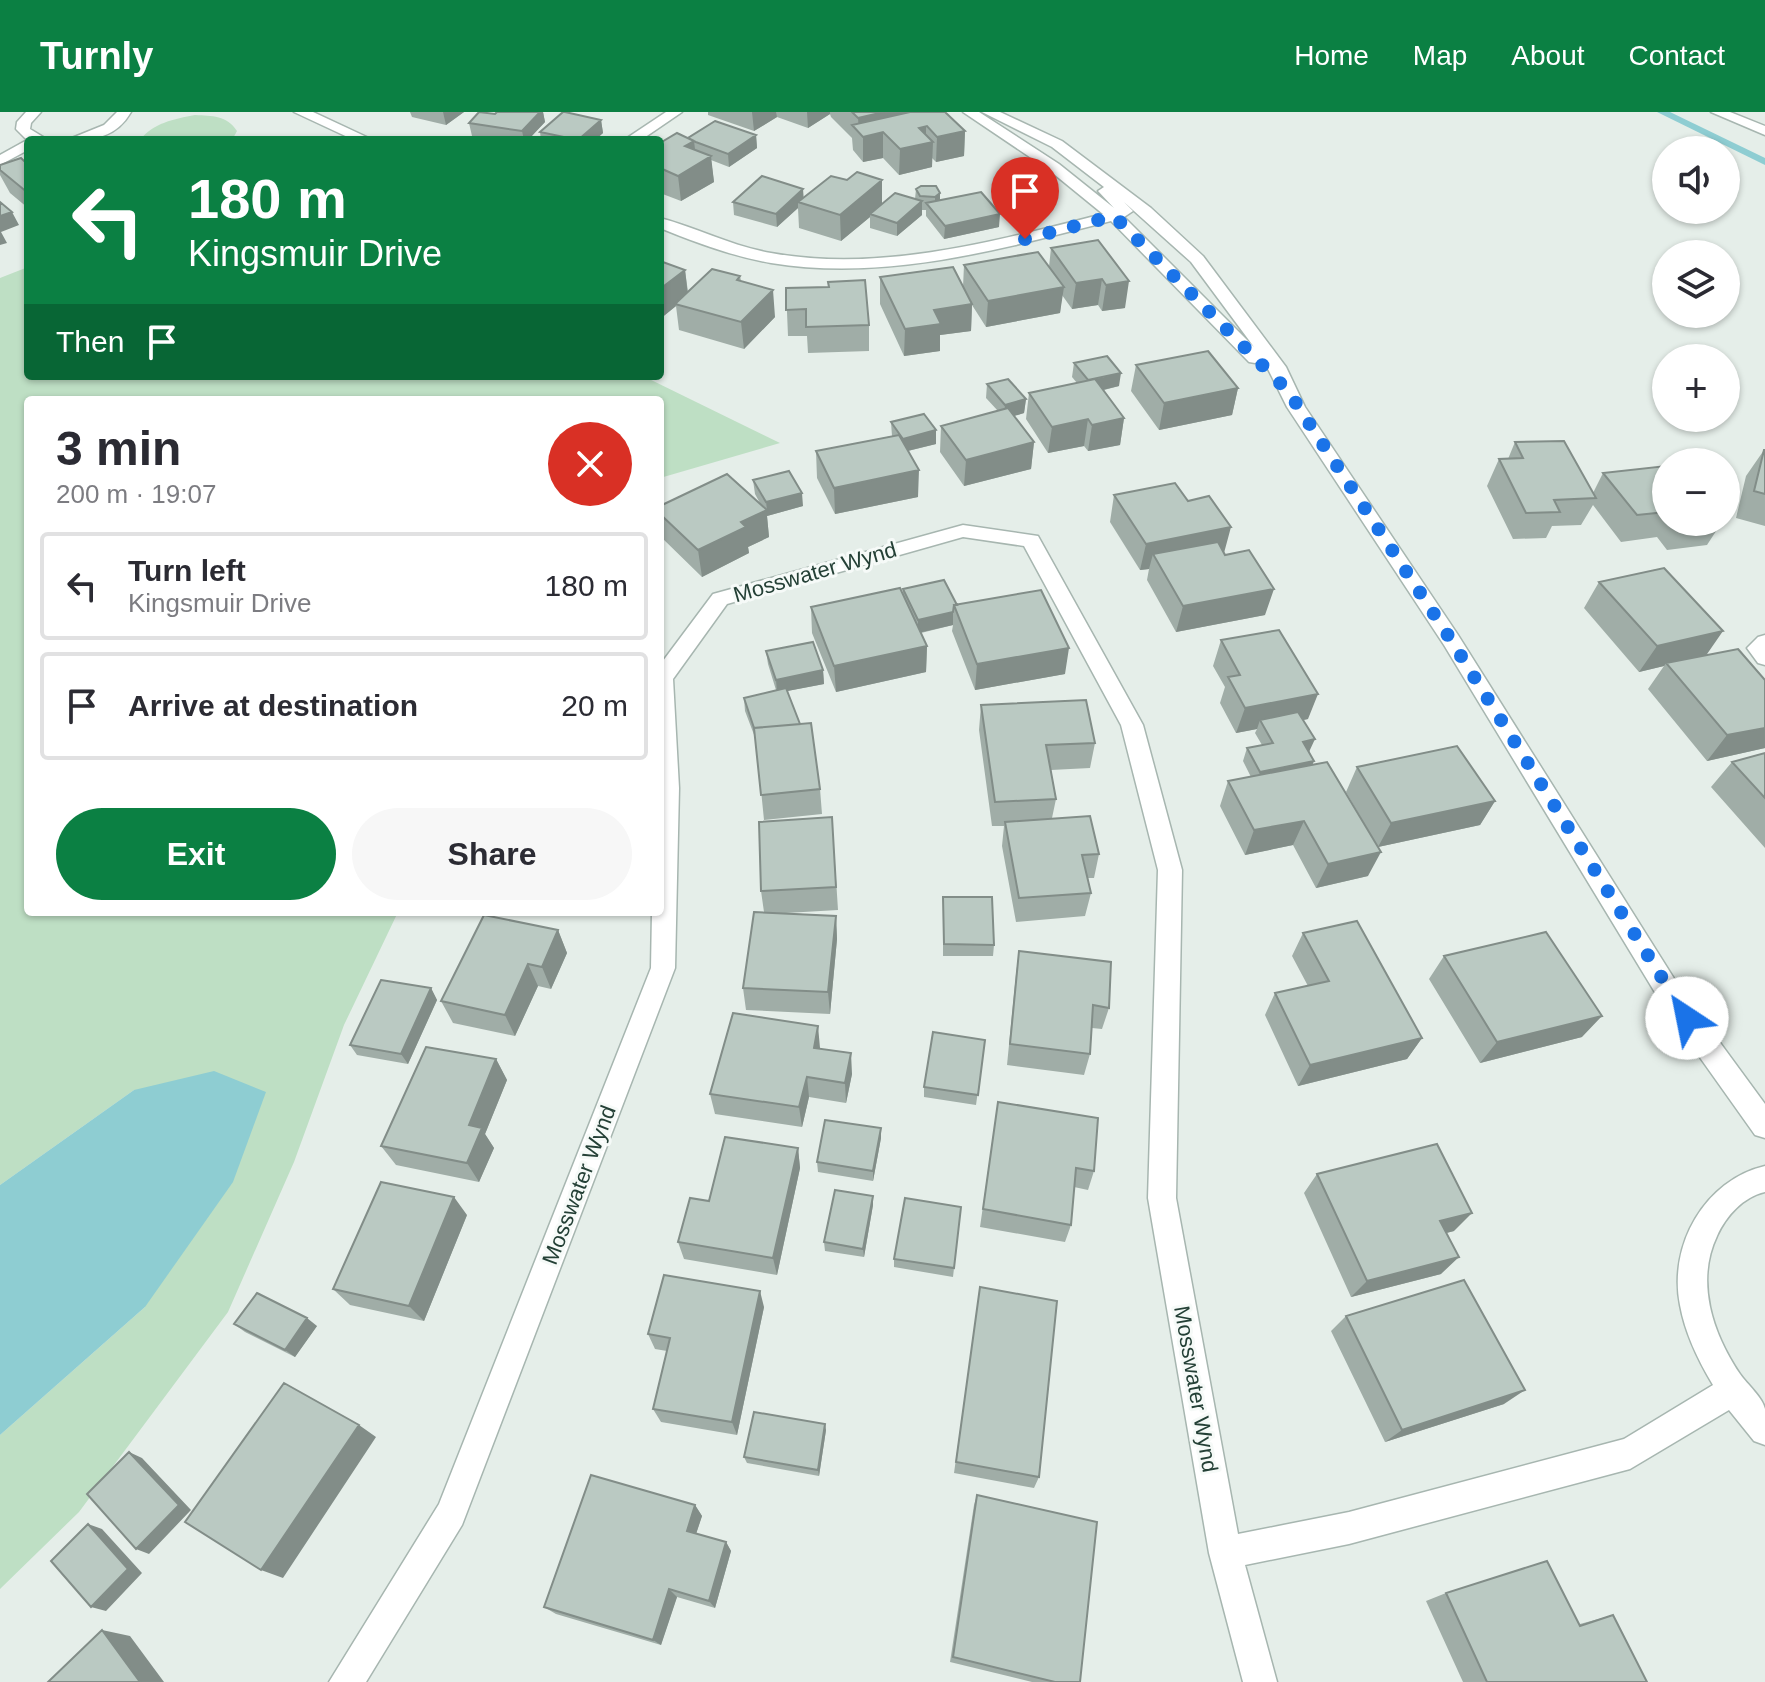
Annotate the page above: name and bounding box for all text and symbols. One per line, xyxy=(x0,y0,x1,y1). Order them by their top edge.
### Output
text: Turnly xyxy=(40,35,153,77)
text: Home xyxy=(1294,40,1369,71)
text: Map xyxy=(1413,40,1467,71)
text: About xyxy=(1511,40,1585,71)
text: Contact xyxy=(1629,40,1725,71)
map controls xyxy=(1652,136,1740,536)
button: sound xyxy=(1652,136,1740,224)
pin xyxy=(991,157,1059,239)
text: 180 m xyxy=(188,167,347,230)
icon: left xyxy=(56,168,160,272)
icon: arrive xyxy=(1003,169,1047,213)
text: Kingsmuir Drive xyxy=(188,233,442,274)
button: layers xyxy=(1652,240,1740,328)
icon: arrive xyxy=(140,320,184,364)
text: Then xyxy=(56,325,124,358)
button: + xyxy=(1652,344,1740,432)
text: 3 min xyxy=(56,422,181,475)
button: close xyxy=(548,422,632,506)
button: − xyxy=(1652,448,1740,536)
text: 200 m · 19:07 xyxy=(56,479,216,509)
street label: Mosswater Wynd xyxy=(731,537,899,607)
text: Turn left xyxy=(128,554,246,587)
icon: left xyxy=(60,564,104,608)
text: 180 m xyxy=(545,569,628,602)
text: Kingsmuir Drive xyxy=(128,588,312,618)
icon: arrive xyxy=(60,684,104,728)
text: Arrive at destination xyxy=(128,689,418,722)
text: 20 m xyxy=(561,689,628,722)
button: Exit xyxy=(56,808,336,900)
button: Share xyxy=(352,808,632,900)
position arrow xyxy=(1645,976,1729,1060)
street label: Mosswater Wynd xyxy=(537,1102,621,1268)
street label: Mosswater Wynd xyxy=(1169,1304,1223,1474)

